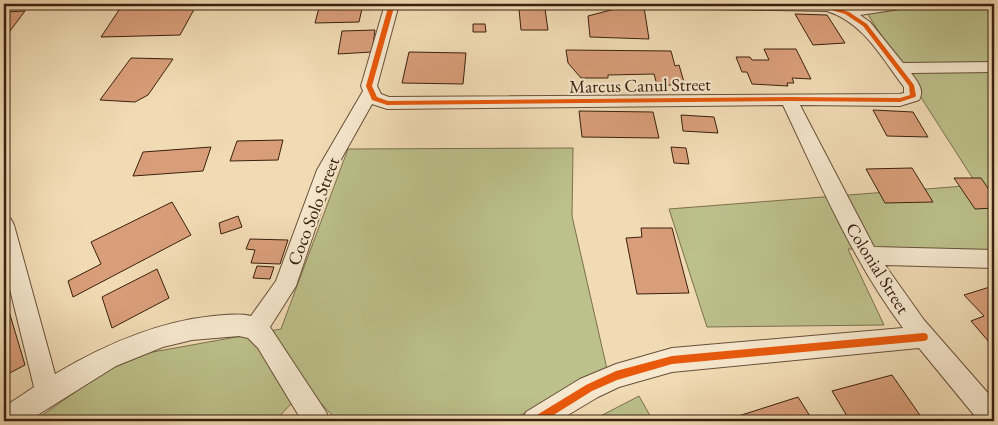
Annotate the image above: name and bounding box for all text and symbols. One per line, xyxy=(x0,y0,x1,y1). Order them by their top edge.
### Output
street label: Marcus Canul Street xyxy=(569,72,711,98)
street label: Coco Solo Street xyxy=(282,153,344,269)
street label: Colonial Street xyxy=(841,218,915,318)

